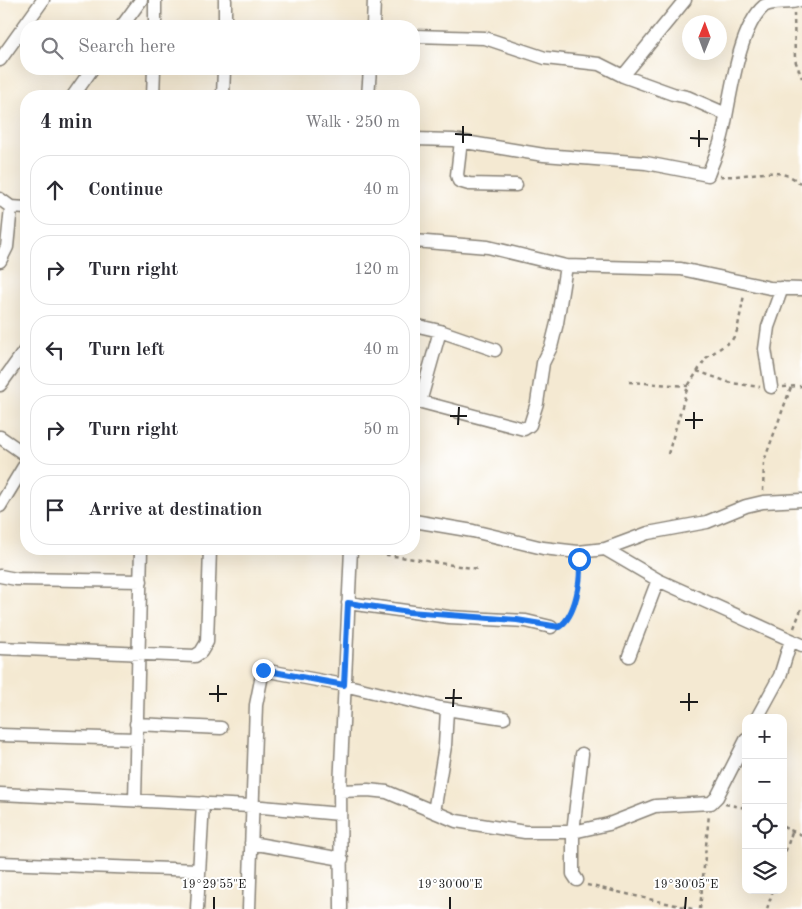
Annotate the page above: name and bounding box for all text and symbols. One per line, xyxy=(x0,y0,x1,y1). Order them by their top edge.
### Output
north arrow xyxy=(682,15,727,60)
search box xyxy=(20,20,420,75)
icon: search xyxy=(38,34,66,62)
text: Search here xyxy=(78,38,175,57)
text: 4 min xyxy=(40,112,93,133)
text: Walk · 250 m xyxy=(305,115,400,131)
icon: ahead xyxy=(41,176,69,204)
text: Continue xyxy=(88,181,163,200)
text: 40 m xyxy=(363,182,399,198)
icon: right xyxy=(41,256,69,284)
text: Turn right xyxy=(88,261,178,280)
text: 120 m xyxy=(354,262,399,278)
icon: left xyxy=(41,336,69,364)
text: Turn left xyxy=(88,341,165,360)
text: 40 m xyxy=(363,342,399,358)
icon: right xyxy=(41,416,69,444)
text: Turn right xyxy=(88,421,178,440)
text: 50 m xyxy=(363,422,399,438)
icon: arrive xyxy=(41,496,69,524)
text: Arrive at destination xyxy=(88,501,262,520)
route start xyxy=(568,548,591,571)
route end xyxy=(252,659,275,682)
map controls xyxy=(742,714,787,894)
button: + xyxy=(742,714,787,759)
button: − xyxy=(742,759,787,804)
button: locate xyxy=(742,804,787,849)
button: layers xyxy=(742,849,787,894)
text: 19°29'55"E xyxy=(182,878,246,891)
text: 19°30'05"E xyxy=(654,878,718,891)
text: 19°30'00"E xyxy=(418,879,482,891)

